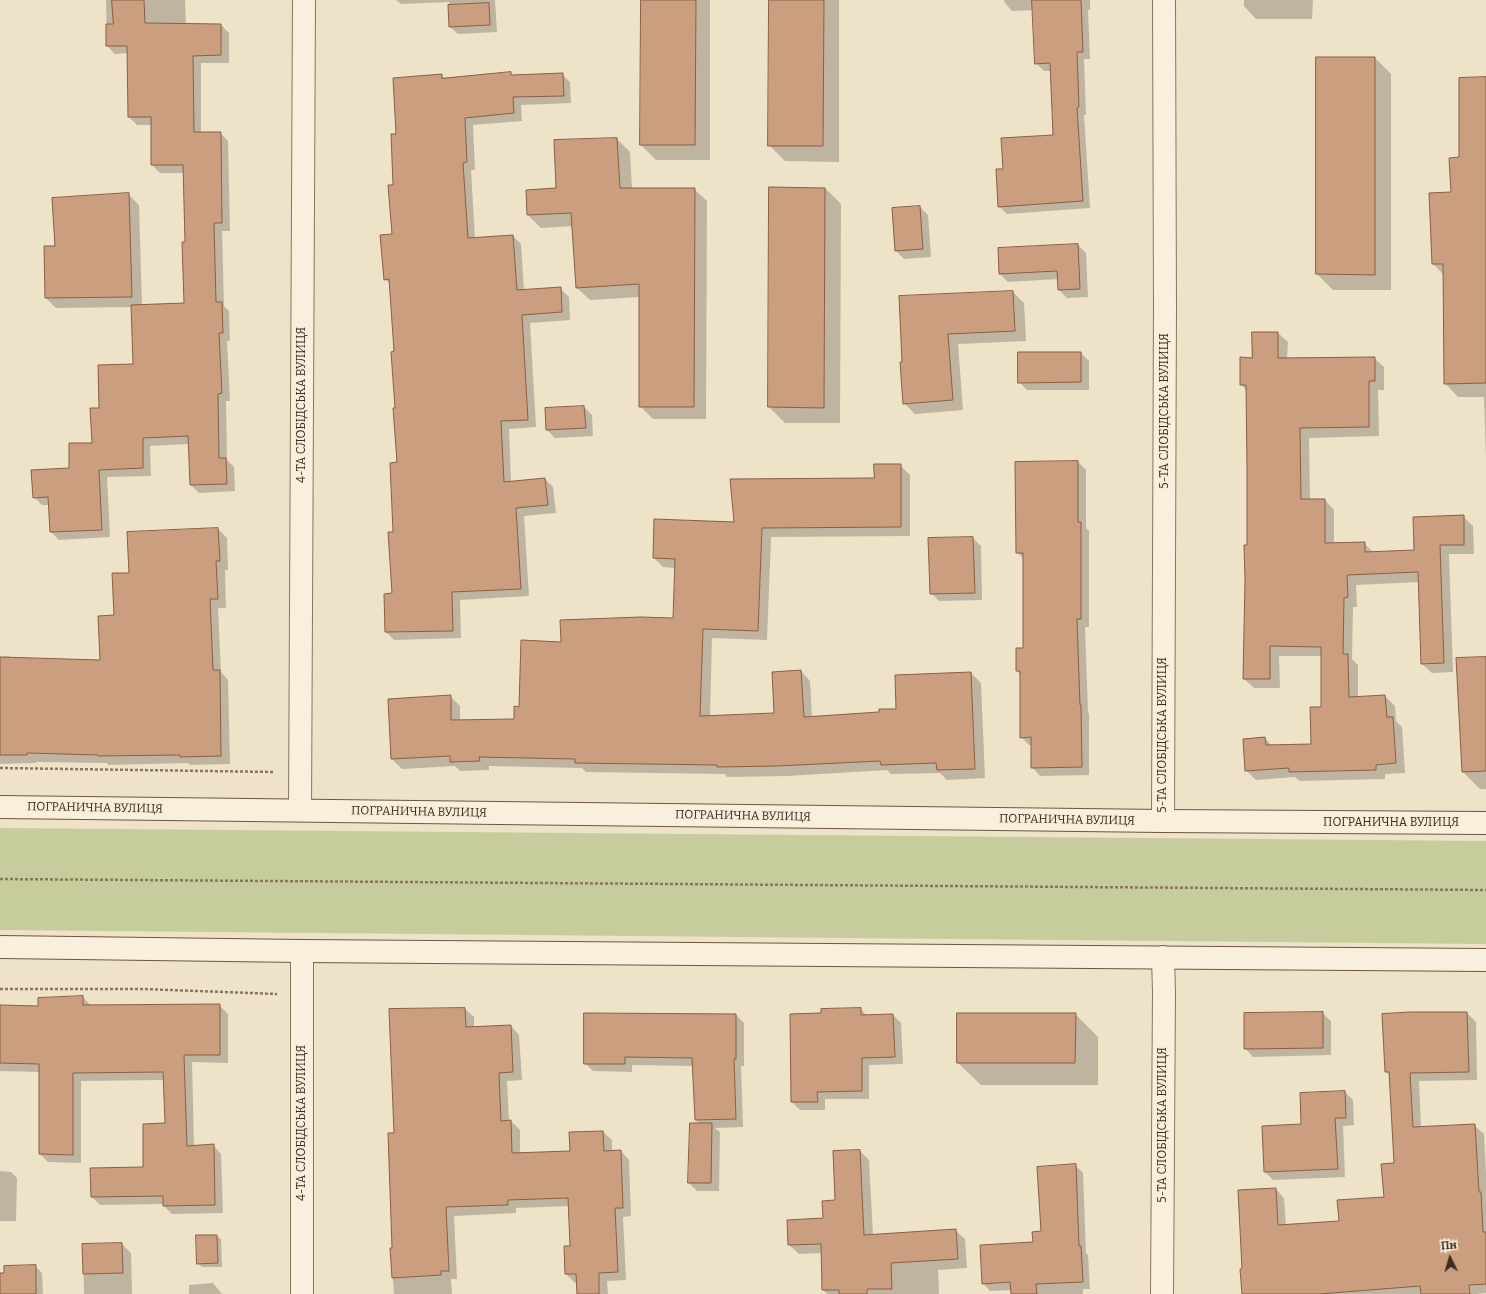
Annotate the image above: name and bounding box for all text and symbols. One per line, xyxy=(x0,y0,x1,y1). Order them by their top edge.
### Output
street label: 4-ТА СЛОБІДСЬКА ВУЛИЦЯ xyxy=(295,327,309,483)
street label: 5-ТА СЛОБІДСЬКА ВУЛИЦЯ xyxy=(1158,333,1172,489)
street label: 5-ТА СЛОБІДСЬКА ВУЛИЦЯ xyxy=(1156,657,1170,813)
street label: ПОГРАНИЧНА ВУЛИЦЯ xyxy=(27,800,163,816)
street label: ПОГРАНИЧНА ВУЛИЦЯ xyxy=(351,804,487,820)
street label: ПОГРАНИЧНА ВУЛИЦЯ xyxy=(675,808,811,824)
street label: ПОГРАНИЧНА ВУЛИЦЯ xyxy=(999,812,1135,828)
street label: ПОГРАНИЧНА ВУЛИЦЯ xyxy=(1323,816,1459,830)
street label: 4-ТА СЛОБІДСЬКА ВУЛИЦЯ xyxy=(295,1045,309,1201)
street label: 5-ТА СЛОБІДСЬКА ВУЛИЦЯ xyxy=(1156,1047,1170,1203)
north arrow xyxy=(1430,1238,1470,1278)
text: Пн xyxy=(1440,1238,1457,1253)

